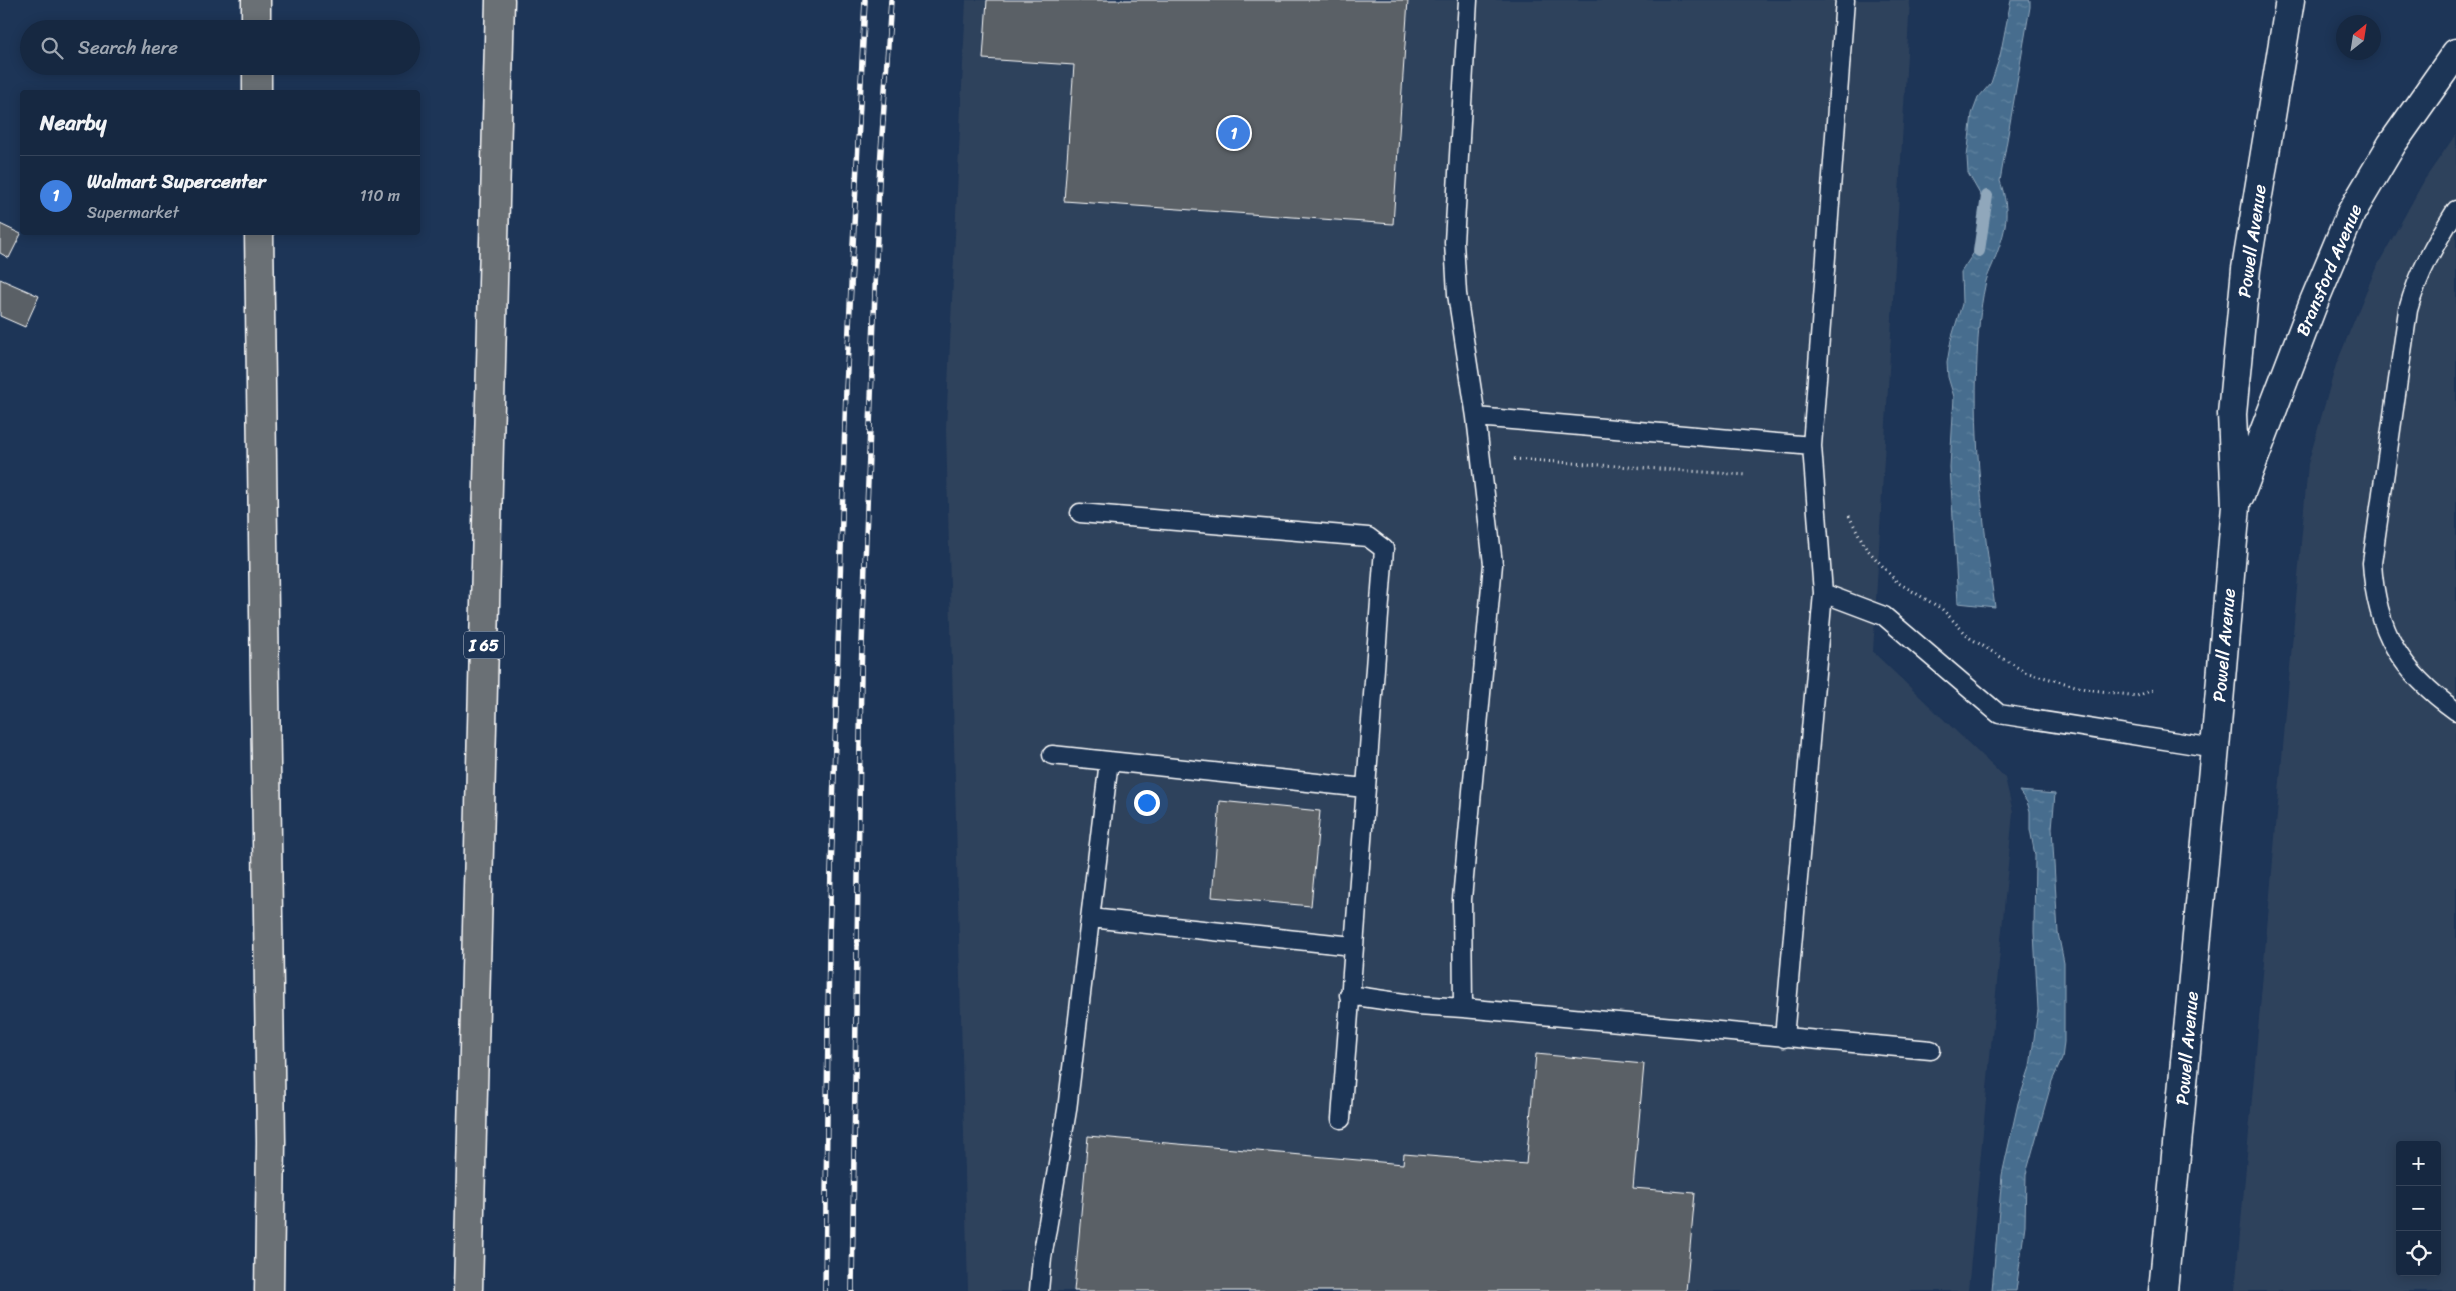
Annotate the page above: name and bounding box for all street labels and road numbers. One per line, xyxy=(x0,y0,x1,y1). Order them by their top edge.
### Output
street label: Powell Avenue xyxy=(2228,182,2276,300)
street label: Bransford Avenue xyxy=(2287,199,2371,341)
street label: Powell Avenue xyxy=(2203,587,2245,703)
road number: I 65 xyxy=(464,632,504,658)
street label: Powell Avenue xyxy=(2166,990,2208,1106)

